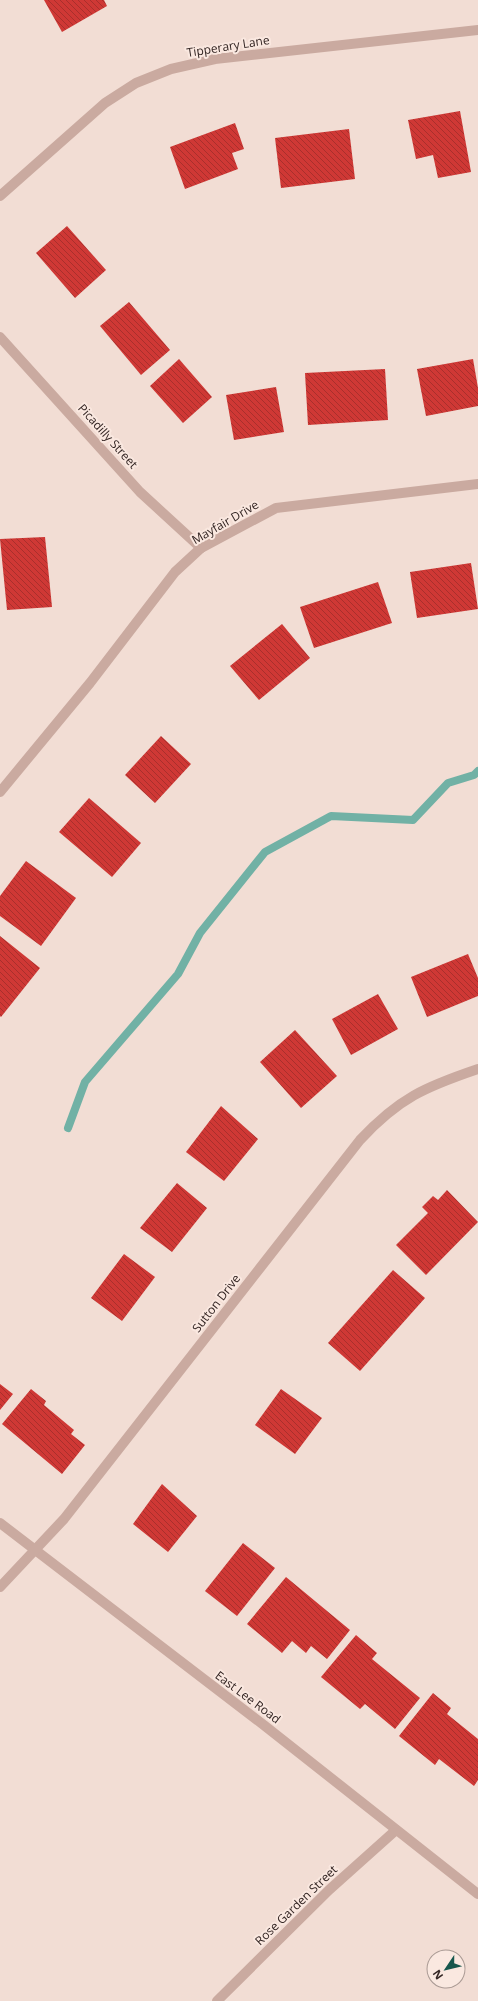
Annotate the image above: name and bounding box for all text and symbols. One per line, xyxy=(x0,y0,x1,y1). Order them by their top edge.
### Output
street label: Tipperary Lane xyxy=(185,31,271,61)
street label: Picadilly Street xyxy=(74,400,142,472)
street label: Mayfair Drive xyxy=(188,496,262,548)
street label: Sutton Drive xyxy=(188,1270,244,1336)
street label: East Lee Road xyxy=(212,1667,284,1727)
street label: Rose Garden Street xyxy=(251,1861,341,1949)
north arrow xyxy=(426,1949,466,1989)
text: N xyxy=(429,1967,446,1983)

